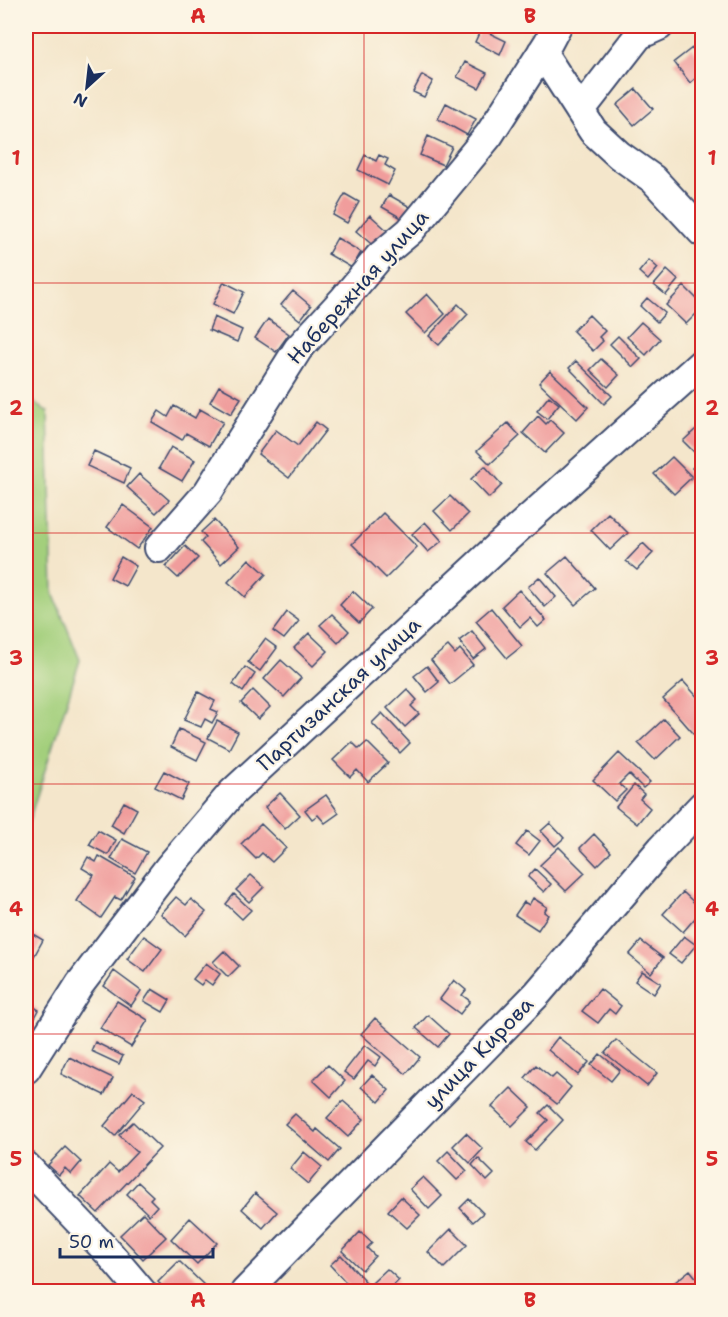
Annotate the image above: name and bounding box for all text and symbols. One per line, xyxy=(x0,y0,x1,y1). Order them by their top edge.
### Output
text: A xyxy=(190,3,206,29)
text: B xyxy=(524,3,536,29)
north arrow xyxy=(57,57,117,117)
text: N xyxy=(70,88,91,112)
text: 1 xyxy=(11,145,21,171)
text: 1 xyxy=(707,145,717,171)
street label: Набережная улица xyxy=(281,204,435,370)
text: 2 xyxy=(9,395,23,421)
text: 2 xyxy=(705,395,719,421)
street label: Партизанская улица xyxy=(251,611,427,777)
text: 3 xyxy=(9,645,23,671)
text: 3 xyxy=(705,645,719,671)
text: 4 xyxy=(9,896,23,922)
text: 4 xyxy=(705,896,719,922)
street label: улица Кирова xyxy=(418,991,540,1115)
text: 5 xyxy=(10,1146,22,1172)
text: 5 xyxy=(706,1146,718,1172)
scale bar xyxy=(60,1221,213,1259)
text: 50 m xyxy=(69,1230,114,1254)
text: A xyxy=(190,1287,206,1313)
text: B xyxy=(524,1287,536,1313)

